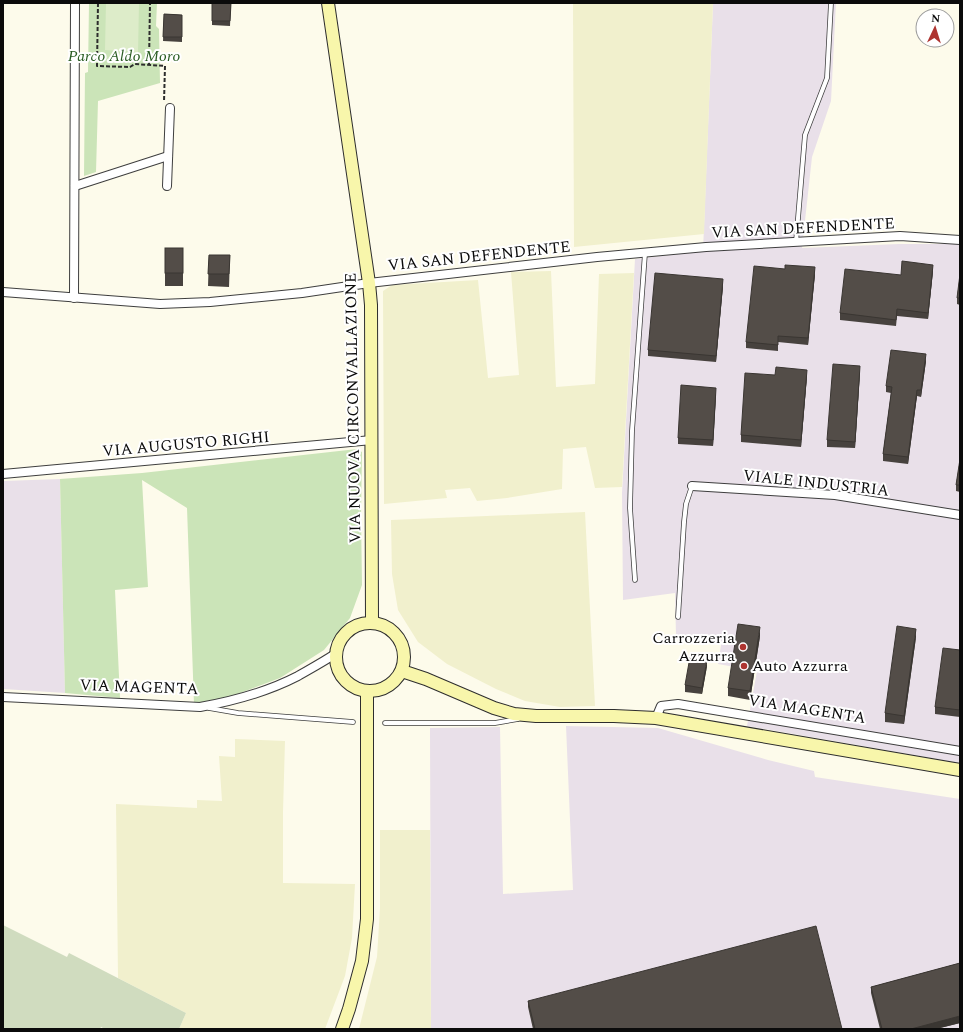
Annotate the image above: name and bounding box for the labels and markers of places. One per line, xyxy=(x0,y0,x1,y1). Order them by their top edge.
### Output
place label: Carrozzeria Azzurra xyxy=(652,626,735,668)
marker: Carrozzeria Azzurra xyxy=(738,642,748,652)
place label: Auto Azzurra xyxy=(752,654,848,678)
marker: Auto Azzurra xyxy=(739,661,749,671)

